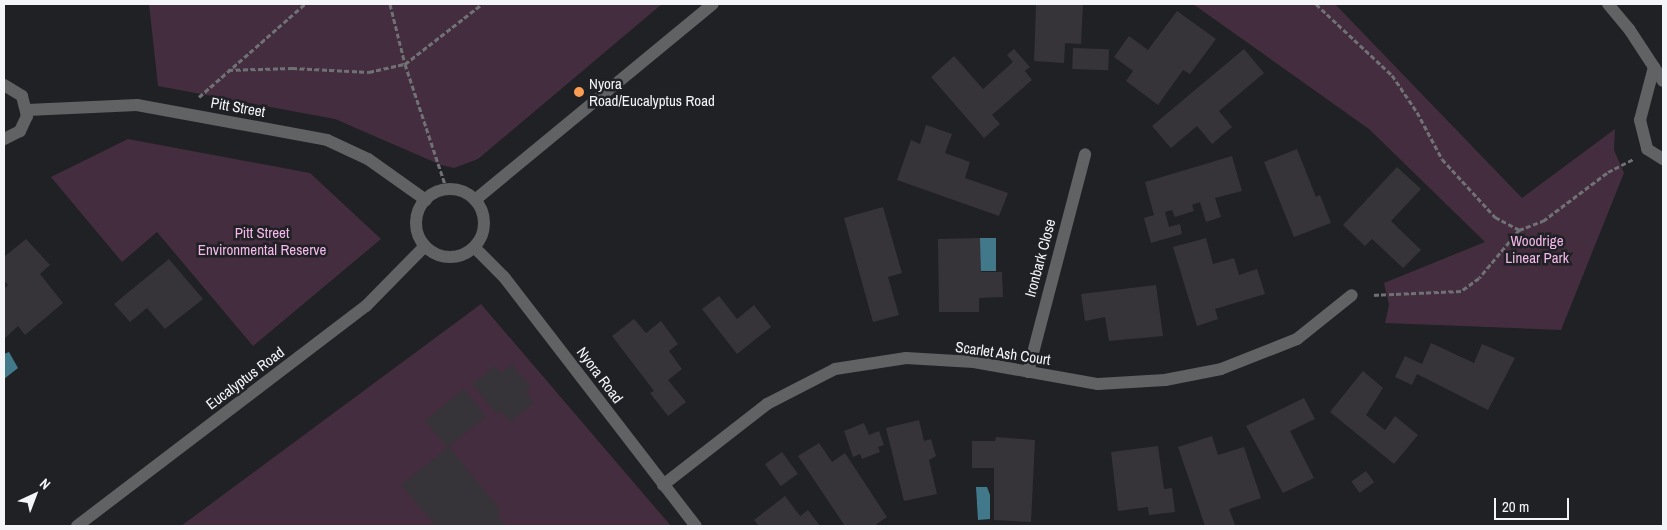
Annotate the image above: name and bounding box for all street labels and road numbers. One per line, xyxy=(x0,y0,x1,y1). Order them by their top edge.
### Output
street label: Pitt Street xyxy=(210,93,266,121)
street label: Ironbark Close xyxy=(1021,217,1059,299)
street label: Scarlet Ash Court xyxy=(954,337,1052,369)
street label: Eucalyptus Road xyxy=(202,343,288,413)
street label: Nyora Road xyxy=(573,343,627,407)

